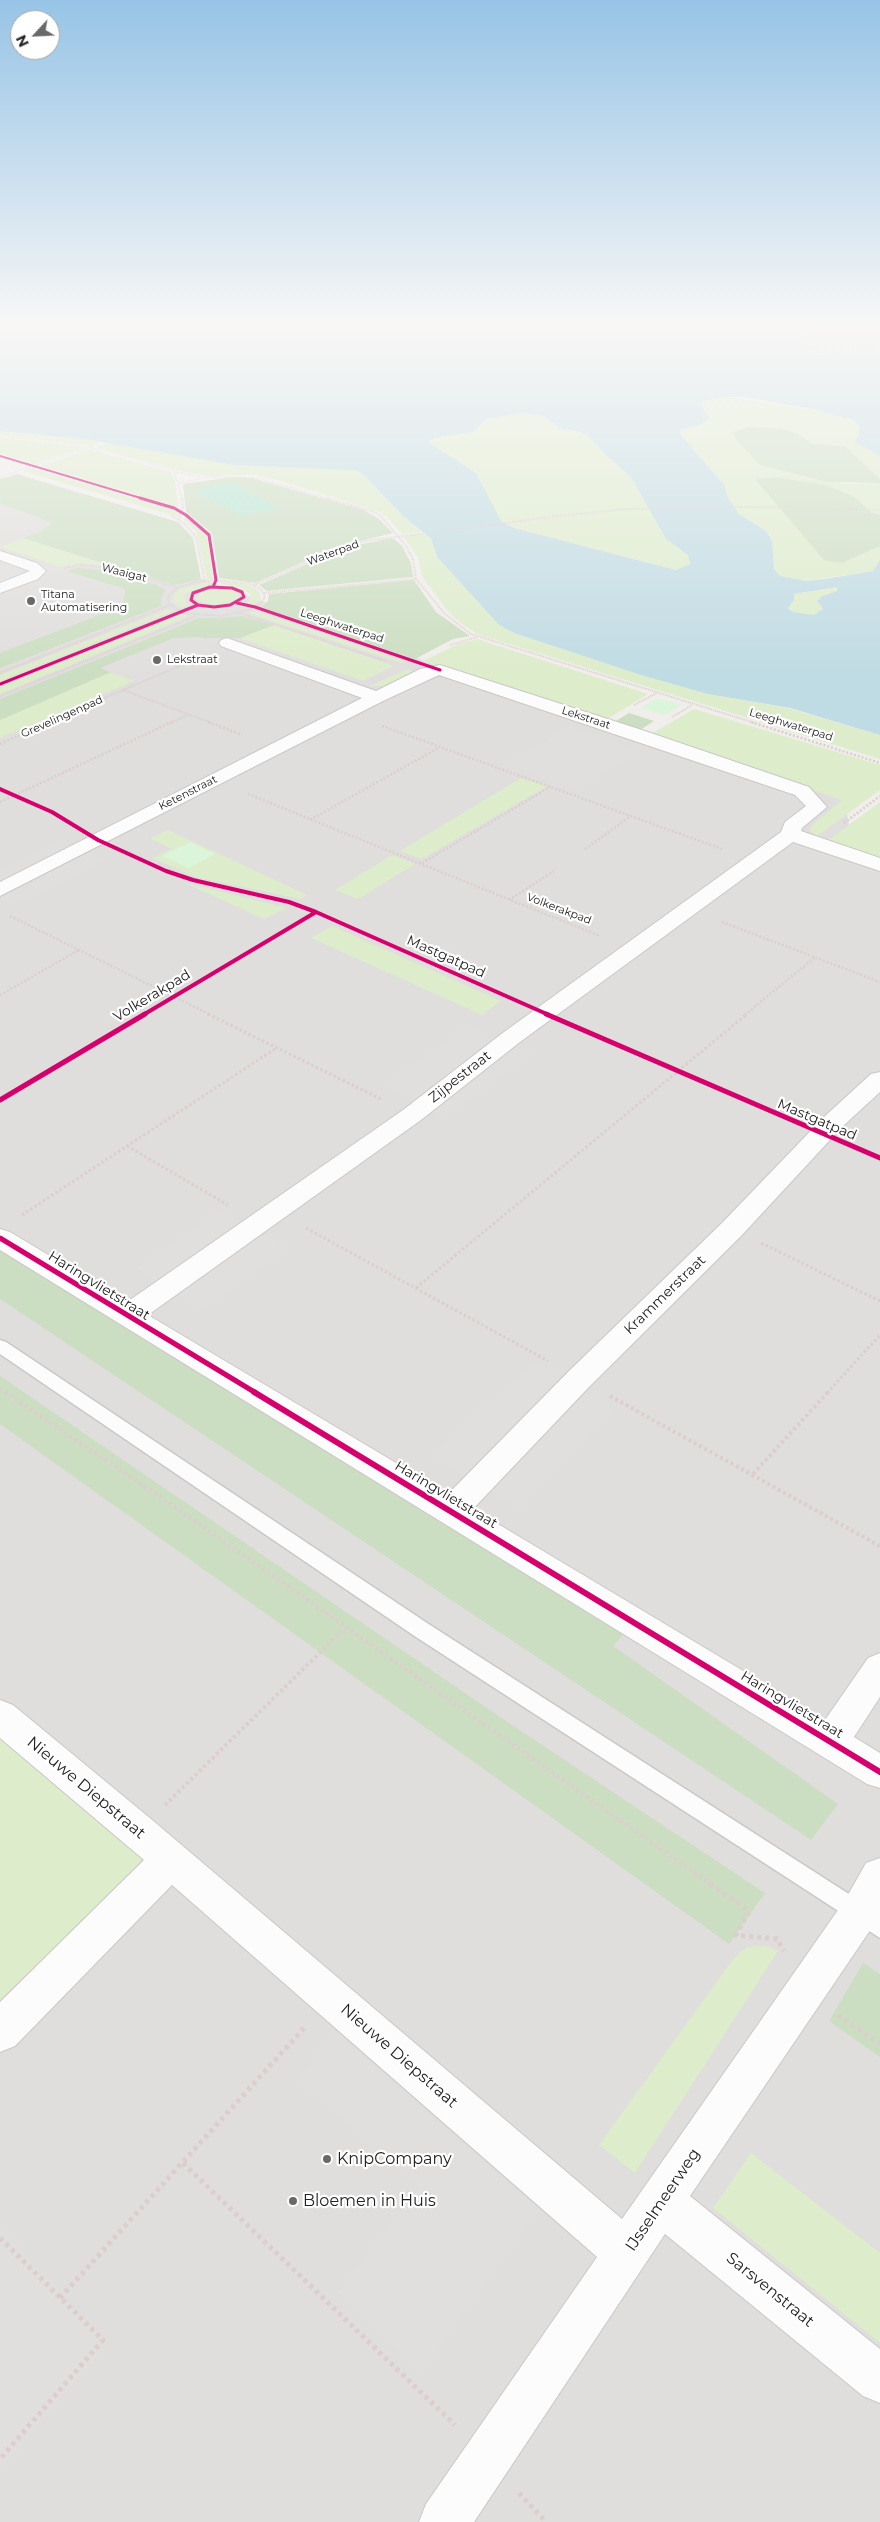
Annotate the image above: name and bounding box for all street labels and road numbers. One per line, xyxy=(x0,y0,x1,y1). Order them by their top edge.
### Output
street label: Waterpad xyxy=(305,537,361,569)
street label: Waaigat xyxy=(100,561,148,585)
street label: Leeghwaterpad xyxy=(299,606,385,646)
street label: Grevelingenpad xyxy=(19,693,105,741)
street label: Lekstraat xyxy=(560,704,612,732)
street label: Leeghwaterpad xyxy=(747,706,835,744)
street label: Ketenstraat xyxy=(157,773,219,813)
street label: Volkerakpad xyxy=(525,891,593,927)
street label: Mastgatpad xyxy=(404,932,488,982)
street label: Volkerakpad xyxy=(110,966,194,1026)
street label: Zijpestraat xyxy=(426,1047,494,1107)
street label: Mastgatpad xyxy=(775,1096,859,1144)
street label: Haringvlietstraat xyxy=(45,1248,153,1324)
street label: Krammerstraat xyxy=(621,1252,709,1338)
street label: Haringvlietstraat xyxy=(392,1458,500,1532)
street label: Haringvlietstraat xyxy=(738,1668,846,1742)
street label: Nieuwe Diepstraat xyxy=(23,1733,149,1843)
street label: Nieuwe Diepstraat xyxy=(337,2000,461,2112)
street label: IJsselmeerweg xyxy=(622,2145,704,2255)
street label: Sarsvenstraat xyxy=(722,2249,818,2331)

